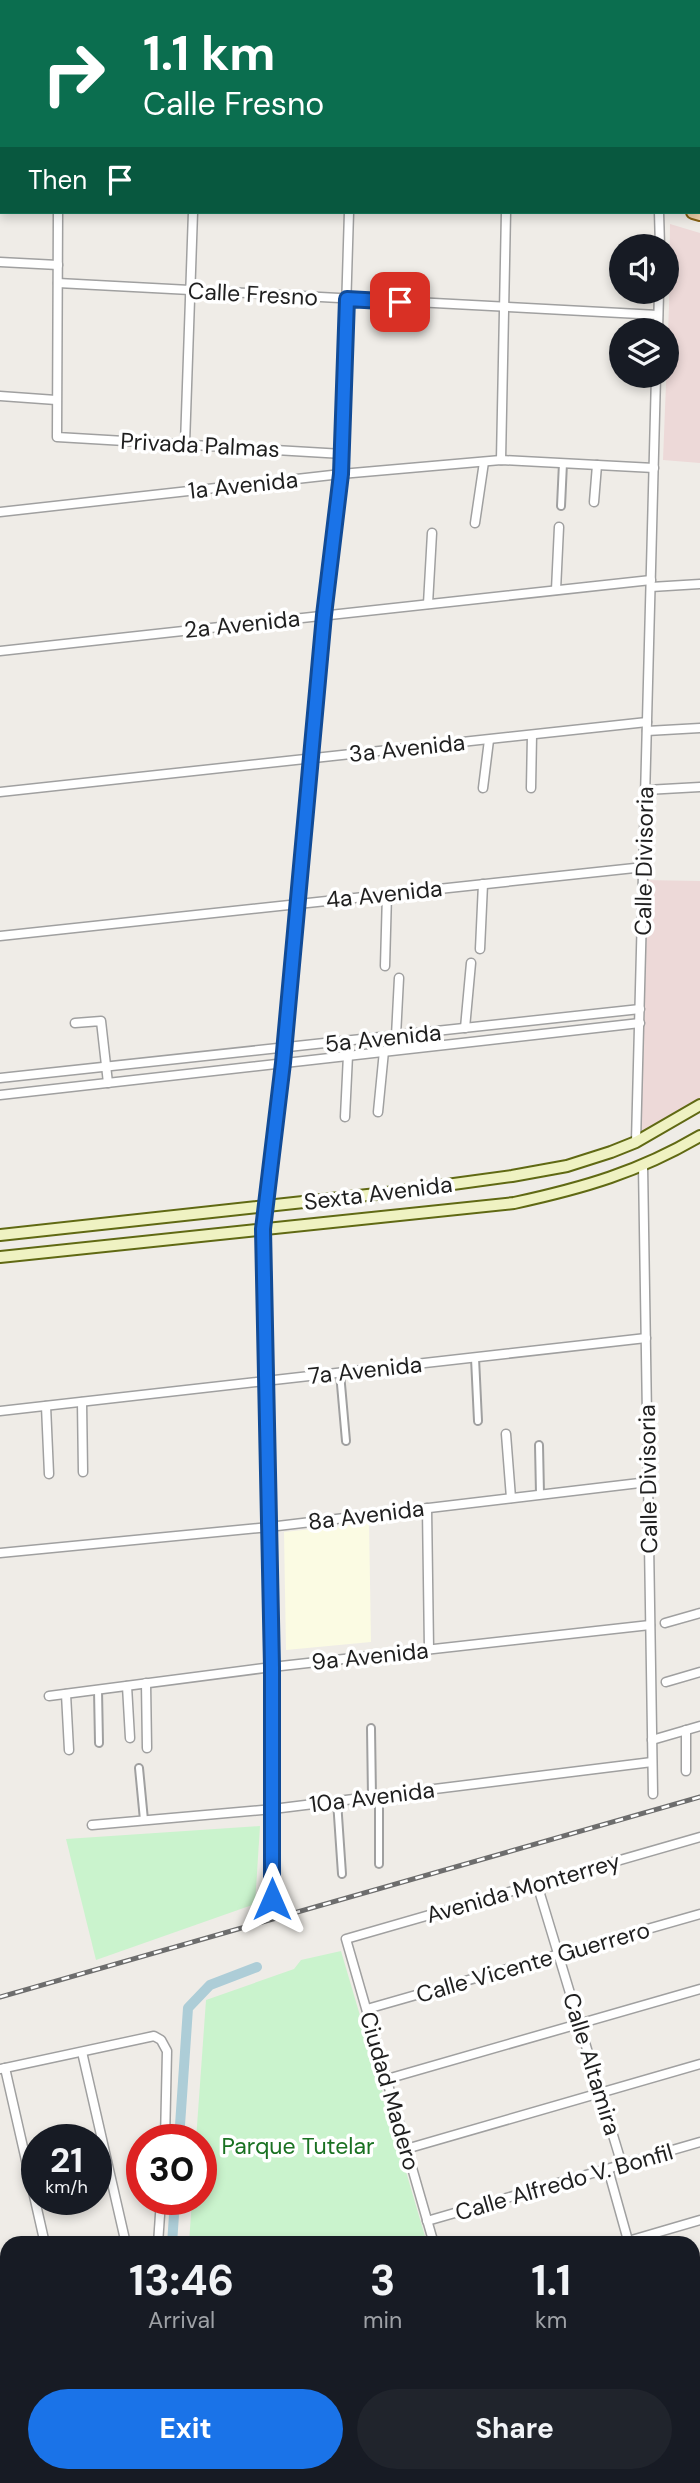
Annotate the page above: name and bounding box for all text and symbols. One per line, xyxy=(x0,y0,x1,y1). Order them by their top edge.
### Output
text: 1.1 km xyxy=(143,21,275,85)
icon: right xyxy=(28,28,119,119)
text: Calle Fresno xyxy=(143,83,324,125)
icon: arrive xyxy=(101,161,139,199)
text: Then xyxy=(28,163,87,197)
map controls xyxy=(609,234,679,388)
button: sound xyxy=(609,234,679,304)
pin xyxy=(370,272,430,332)
street label: Calle Fresno xyxy=(187,276,319,312)
icon: arrive xyxy=(381,283,419,321)
button: layers xyxy=(609,318,679,388)
street label: Privada Palmas xyxy=(120,426,280,464)
street label: 1a Avenida xyxy=(187,464,299,506)
street label: 2a Avenida xyxy=(183,603,301,645)
street label: 3a Avenida xyxy=(347,727,467,769)
street label: Calle Divisoria xyxy=(628,786,660,936)
street label: 4a Avenida xyxy=(324,873,444,915)
street label: 5a Avenida xyxy=(323,1017,443,1059)
street label: Sexta Avenida xyxy=(302,1169,454,1217)
street label: 7a Avenida xyxy=(306,1349,424,1391)
street label: Calle Divisoria xyxy=(632,1404,664,1554)
street label: 8a Avenida xyxy=(306,1493,426,1537)
street label: 9a Avenida xyxy=(310,1635,430,1677)
street label: 10a Avenida xyxy=(308,1774,436,1820)
street label: Avenida Monterrey xyxy=(423,1846,624,1930)
position arrow xyxy=(235,1862,309,1936)
street label: Calle Vicente Guerrero xyxy=(413,1914,653,2010)
street label: Calle Altamira xyxy=(556,1989,628,2139)
street label: Ciudad Madero xyxy=(353,2008,427,2174)
speed limit sign: 30 xyxy=(126,2124,217,2215)
park label: Parque Tutelar xyxy=(221,2131,375,2161)
text: 21 xyxy=(50,2137,83,2183)
street label: Calle Alfredo V. Bonfil xyxy=(452,2137,676,2227)
text: km/h xyxy=(45,2175,88,2199)
text: 13:46 xyxy=(129,2253,234,2308)
text: 3 xyxy=(370,2253,395,2308)
text: 1.1 xyxy=(531,2253,571,2308)
text: Arrival xyxy=(148,2305,215,2335)
text: min xyxy=(363,2305,402,2335)
text: km xyxy=(535,2305,567,2335)
button: Exit xyxy=(28,2389,343,2469)
button: Share xyxy=(357,2389,672,2469)

